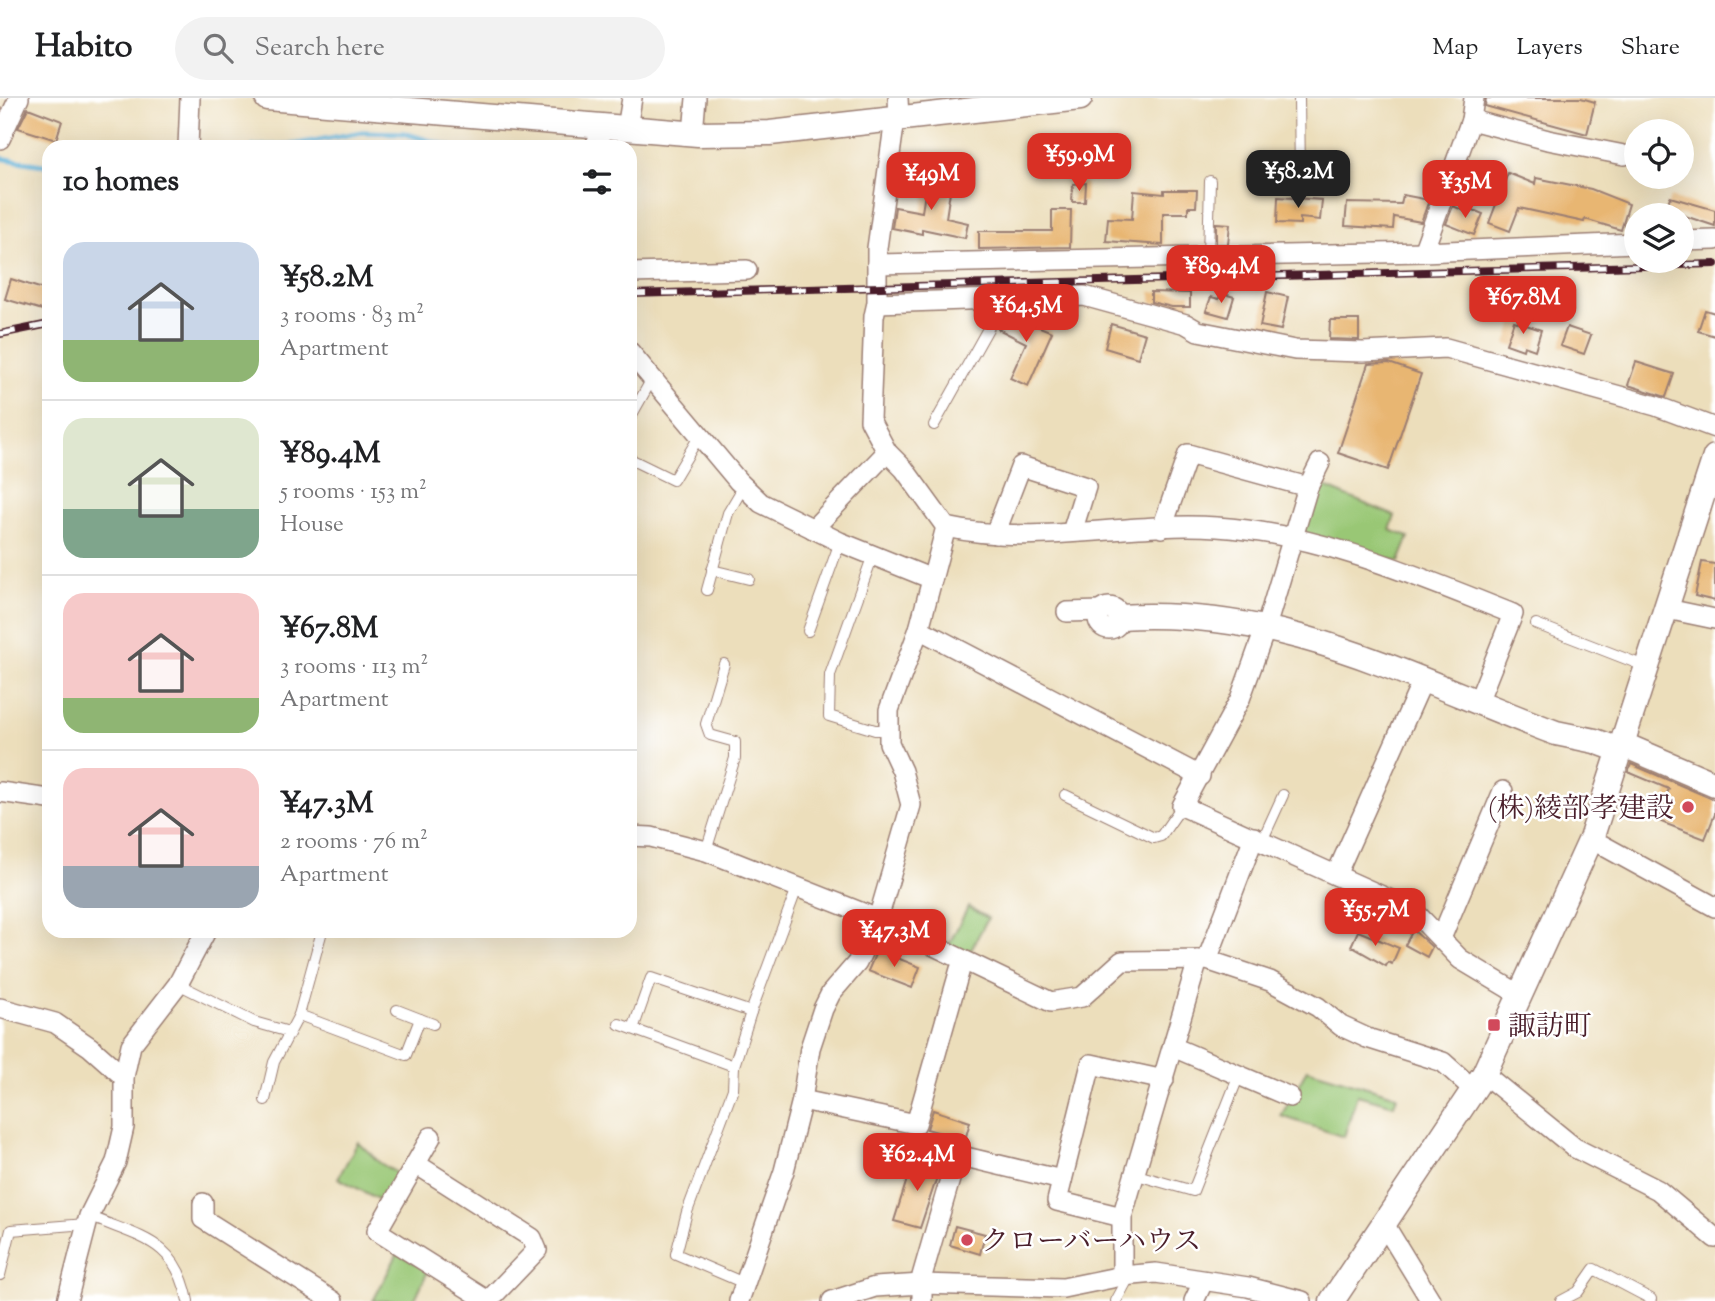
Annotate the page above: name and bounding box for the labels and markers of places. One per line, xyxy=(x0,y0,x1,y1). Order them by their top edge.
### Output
pin: ¥59.9M xyxy=(1022,134,1136,193)
pin: ¥58.2M xyxy=(1241,150,1355,210)
pin: ¥49M xyxy=(890,152,972,212)
pin: ¥35M xyxy=(1424,160,1506,220)
pin: ¥89.4M xyxy=(1164,246,1278,305)
pin: ¥67.8M xyxy=(1466,276,1580,336)
pin: ¥64.5M xyxy=(969,285,1083,344)
place label: (株)綾部孝建設 xyxy=(1488,790,1674,830)
marker: (株)綾部孝建設 xyxy=(1680,799,1696,815)
pin: ¥55.7M xyxy=(1318,888,1432,948)
pin: ¥47.3M xyxy=(837,910,951,969)
place label: 諏訪町 xyxy=(1508,1008,1592,1048)
marker: 諏訪町 xyxy=(1486,1017,1502,1033)
pin: ¥62.4M xyxy=(860,1134,974,1193)
place label: クローバーハウス xyxy=(981,1223,1201,1263)
marker: クローバーハウス xyxy=(959,1232,975,1248)

